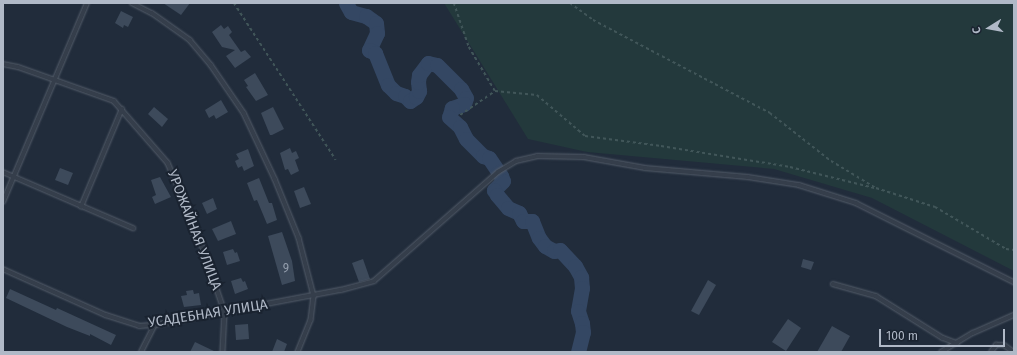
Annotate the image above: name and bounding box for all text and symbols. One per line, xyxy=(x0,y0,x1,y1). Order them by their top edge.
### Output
north arrow xyxy=(969,8,1009,48)
text: С xyxy=(970,26,984,35)
street label: УРОЖАЙНАЯ УЛИЦА xyxy=(163,168,225,292)
house number: 9 xyxy=(283,262,289,276)
street label: УСАДЕБНАЯ УЛИЦА xyxy=(147,296,269,332)
scale bar xyxy=(881,321,1007,347)
text: 100 m xyxy=(886,329,918,343)

